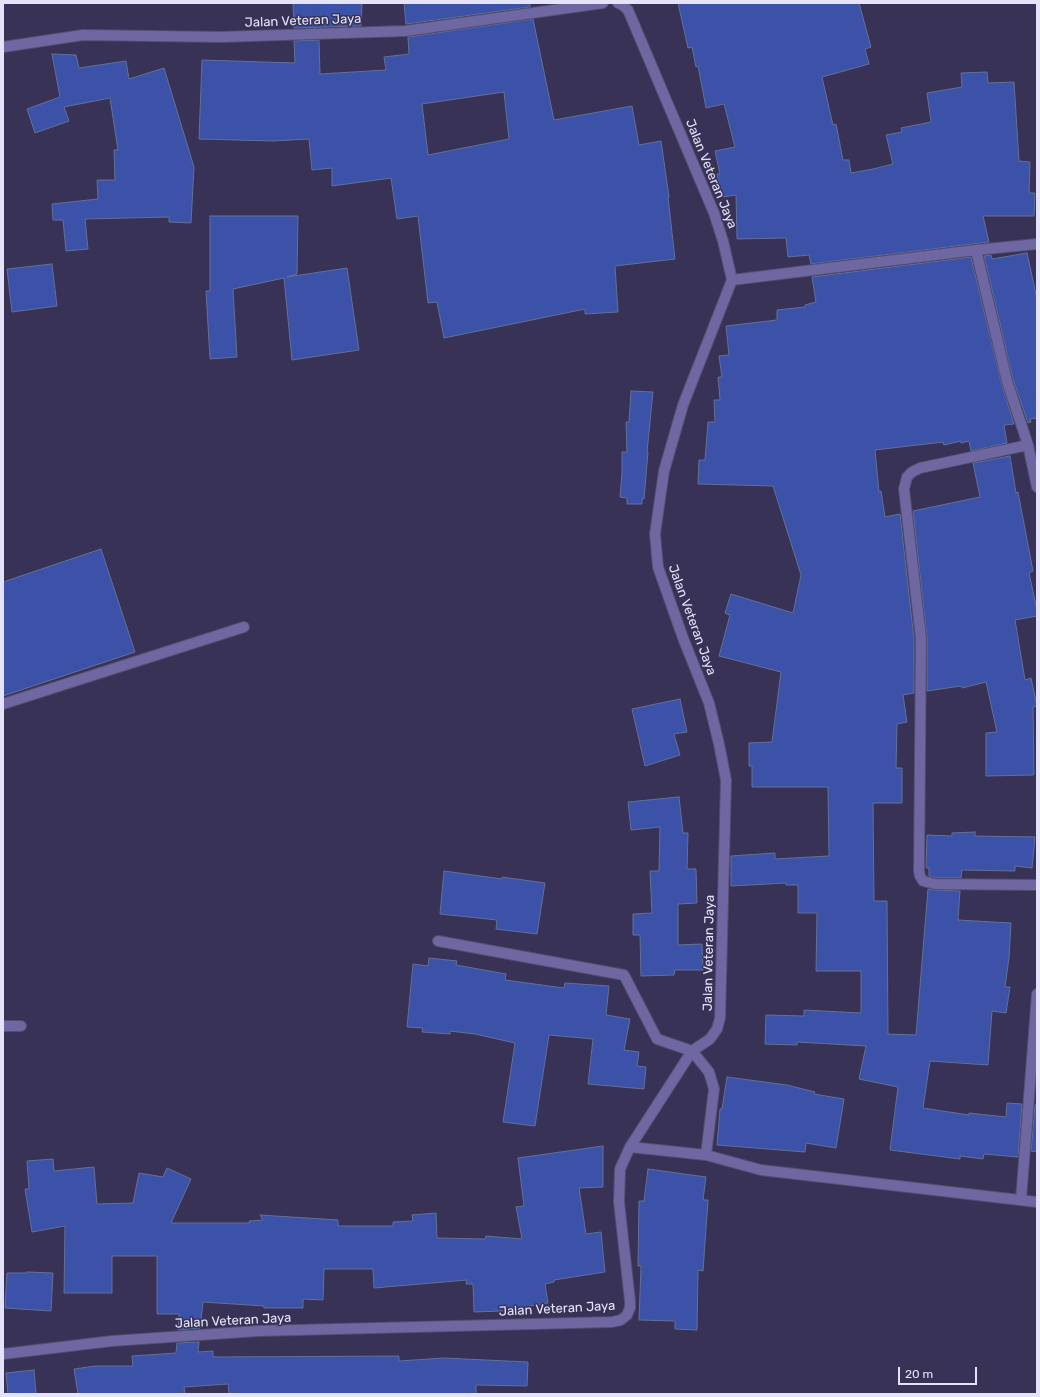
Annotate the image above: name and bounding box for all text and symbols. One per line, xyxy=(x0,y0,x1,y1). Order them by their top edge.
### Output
street label: Jalan Veteran Jaya xyxy=(244,11,362,31)
street label: Jalan Veteran Jaya xyxy=(682,117,740,231)
street label: Jalan Veteran Jaya xyxy=(665,563,719,677)
street label: Jalan Veteran Jaya xyxy=(700,895,718,1011)
street label: Jalan Veteran Jaya xyxy=(498,1298,616,1320)
street label: Jalan Veteran Jaya xyxy=(174,1310,292,1332)
scale bar xyxy=(900,1359,979,1385)
text: 20 m xyxy=(905,1367,933,1381)

